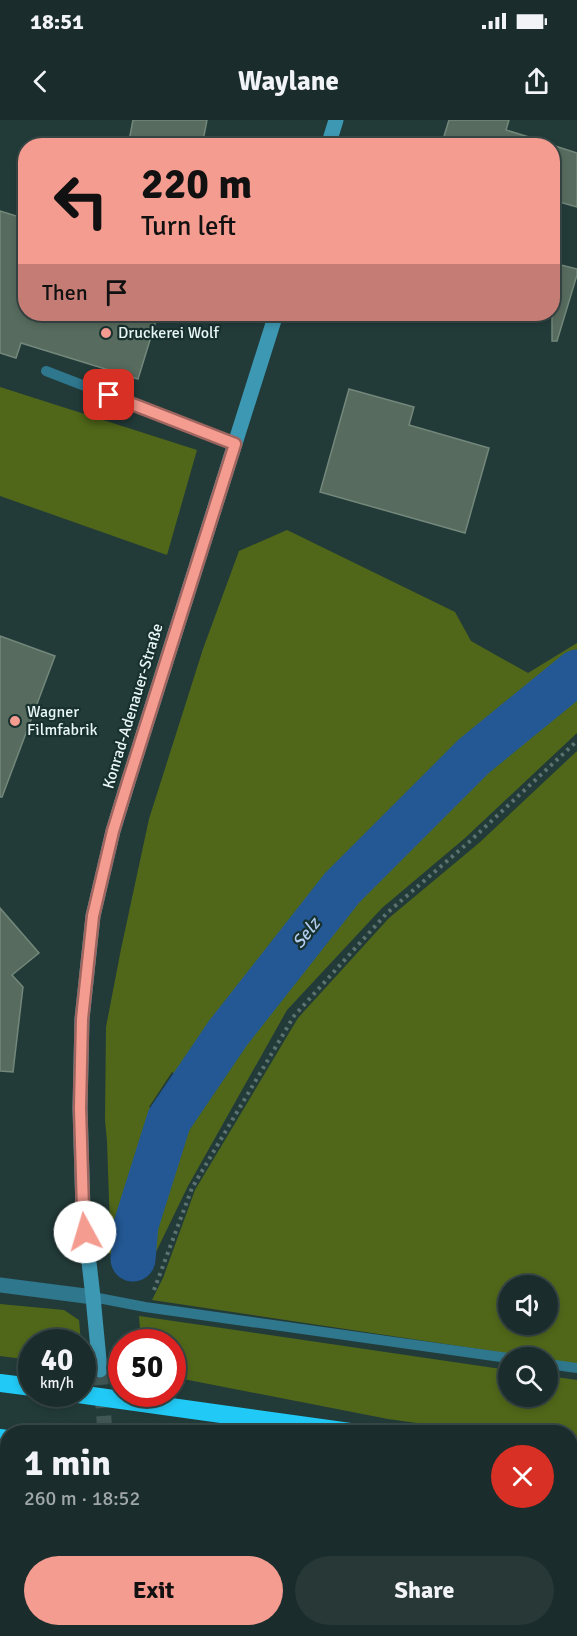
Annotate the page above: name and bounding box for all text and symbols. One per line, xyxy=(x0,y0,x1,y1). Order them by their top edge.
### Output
text: 18:51 xyxy=(30,8,84,35)
icon: back xyxy=(24,65,57,98)
text: Waylane xyxy=(238,65,339,98)
icon: share xyxy=(520,65,553,98)
text: 220 m xyxy=(141,159,252,210)
icon: left xyxy=(42,162,120,240)
text: Turn left xyxy=(141,210,236,243)
icon: arrive xyxy=(100,276,133,309)
text: Then xyxy=(42,279,88,306)
place label: Druckerei Wolf xyxy=(118,323,220,343)
marker: Druckerei Wolf xyxy=(99,326,113,340)
pin xyxy=(83,369,134,420)
icon: arrive xyxy=(92,378,125,411)
street label: Konrad-Adenauer-Straße xyxy=(98,621,168,791)
place label: Wagner Filmfabrik xyxy=(27,702,98,740)
marker: Wagner Filmfabrik xyxy=(8,714,22,728)
water label: Selz xyxy=(287,912,326,953)
position arrow xyxy=(53,1200,117,1264)
map controls xyxy=(498,1275,558,1407)
button: sound xyxy=(498,1275,558,1335)
speed limit sign: 50 xyxy=(108,1329,186,1407)
text: 40 xyxy=(41,1342,73,1379)
button: search xyxy=(498,1347,558,1407)
text: km/h xyxy=(40,1374,74,1392)
text: 1 min xyxy=(24,1441,111,1486)
button: close xyxy=(491,1445,554,1508)
text: 260 m · 18:52 xyxy=(24,1486,140,1511)
button: Exit xyxy=(24,1556,283,1625)
button: Share xyxy=(295,1556,554,1625)

